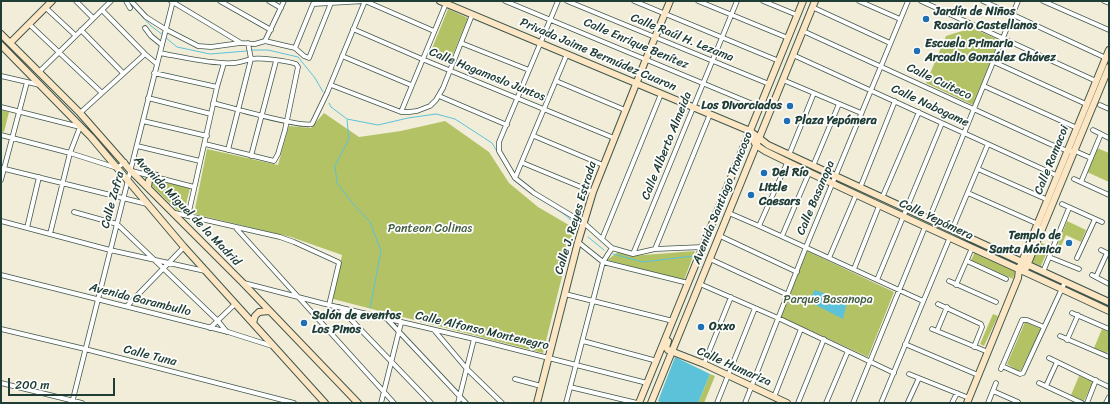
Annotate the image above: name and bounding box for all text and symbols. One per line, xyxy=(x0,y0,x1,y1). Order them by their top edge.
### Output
place label: Jardín de Niños Rosario Castellanos xyxy=(934,5,1037,33)
street label: Calle Raúl H. Lezama xyxy=(628,11,736,65)
marker: Jardín de Niños Rosario Castellanos xyxy=(921,14,931,24)
street label: Privada Jaime Bermúdez Cuaron xyxy=(518,15,678,95)
street label: Calle Enrique Benítez xyxy=(581,15,691,73)
place label: Escuela Primaria Arcadio González Chávez xyxy=(925,37,1056,65)
street label: Calle Hagamoslo Juntos xyxy=(427,45,547,105)
marker: Escuela Primaria Arcadio González Chávez xyxy=(912,46,922,56)
street label: Calle Cuiteco xyxy=(904,61,974,103)
street label: Calle Nabogame xyxy=(889,82,971,130)
street label: Calle Alberto Almeida xyxy=(639,90,695,202)
place label: Los Divorciados xyxy=(701,99,782,113)
marker: Los Divorciados xyxy=(785,101,795,111)
place label: Plaza Yepómera xyxy=(795,114,877,128)
marker: Plaza Yepómera xyxy=(782,116,792,126)
street label: Calle Ramacoi xyxy=(1032,123,1072,197)
street label: Avenida Santiago Troncoso xyxy=(690,130,756,266)
street label: Avenida Miguel de la Madrid xyxy=(131,153,243,269)
street label: Calle Basanopa xyxy=(794,159,838,237)
street label: Calle J. Reyes Estrada xyxy=(552,160,600,276)
place label: Del Río xyxy=(772,166,809,180)
marker: Del Río xyxy=(759,168,769,178)
street label: Calle Zafra xyxy=(98,170,128,230)
place label: Little Caesars xyxy=(759,181,800,209)
marker: Little Caesars xyxy=(746,190,756,200)
street label: Calle Yepómera xyxy=(897,197,975,243)
park label: Panteon Colinas xyxy=(388,222,472,236)
place label: Templo de Santa Mónica xyxy=(989,229,1061,257)
marker: Templo de Santa Mónica xyxy=(1064,238,1074,248)
street label: Avenida Garambullo xyxy=(88,280,192,320)
park label: Parque Basanopa xyxy=(783,293,873,307)
place label: Salón de eventos Los Pinos xyxy=(312,309,401,337)
street label: Calle Alfonso Montenegro xyxy=(414,309,550,353)
marker: Salón de eventos Los Pinos xyxy=(299,318,309,328)
place label: Oxxo xyxy=(709,320,735,334)
marker: Oxxo xyxy=(696,322,706,332)
street label: Calle Tuna xyxy=(122,342,178,370)
street label: Calle Humariza xyxy=(695,344,773,390)
scale bar xyxy=(10,370,117,396)
text: 200 m xyxy=(15,374,49,396)

